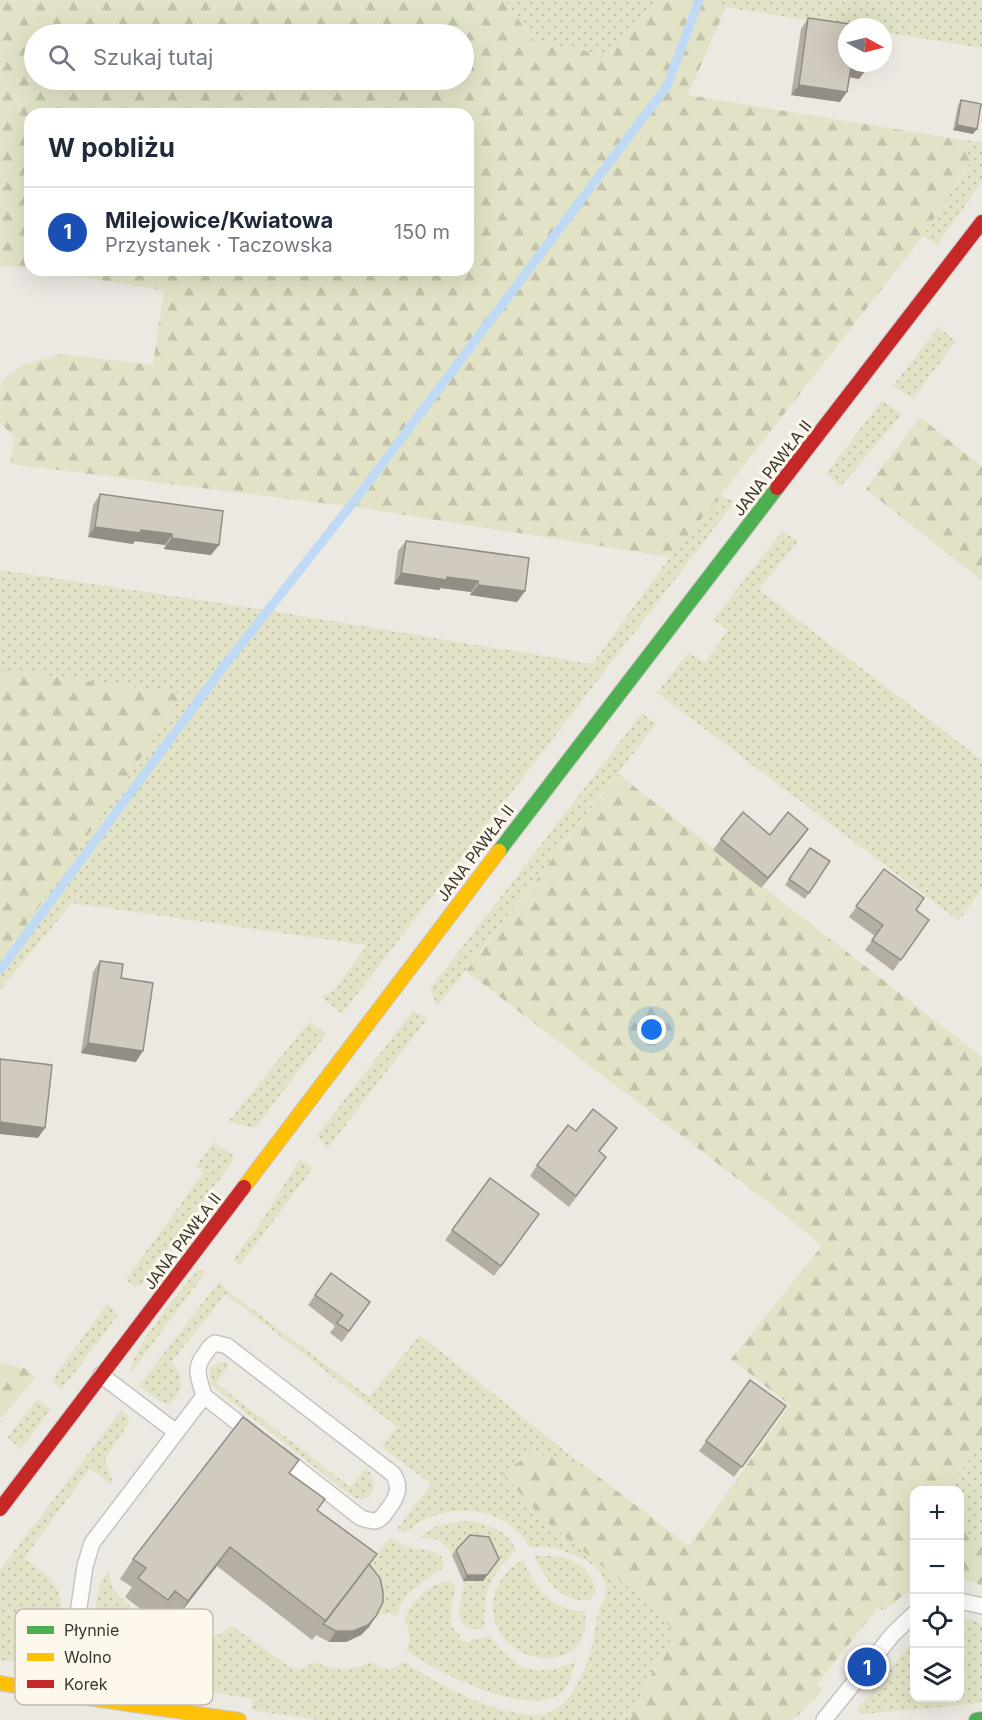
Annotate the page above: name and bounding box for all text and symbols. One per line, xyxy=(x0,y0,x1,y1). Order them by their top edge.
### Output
north arrow xyxy=(838,18,892,72)
search box xyxy=(24,24,474,90)
icon: search xyxy=(45,41,78,74)
text: Szukaj tutaj xyxy=(93,44,213,70)
text: W pobliżu xyxy=(48,132,175,163)
text: Milejowice/Kwiatowa xyxy=(105,207,333,233)
text: 1 xyxy=(63,220,72,244)
text: 150 m xyxy=(394,220,450,244)
text: Przystanek · Taczowska xyxy=(105,233,333,257)
street label: JANA PAWŁA II xyxy=(728,416,816,520)
street label: JANA PAWŁA II xyxy=(432,801,518,905)
your location xyxy=(637,1015,666,1044)
street label: JANA PAWŁA II xyxy=(139,1189,225,1293)
map controls xyxy=(910,1486,964,1702)
button: + xyxy=(910,1486,964,1540)
button: − xyxy=(910,1540,964,1594)
button: locate xyxy=(910,1594,964,1648)
legend xyxy=(15,1609,213,1705)
text: Płynnie xyxy=(64,1620,119,1640)
pin: 1 xyxy=(848,1644,886,1690)
text: Wolno xyxy=(64,1647,111,1667)
button: layers xyxy=(910,1648,964,1702)
text: Korek xyxy=(64,1674,108,1694)

